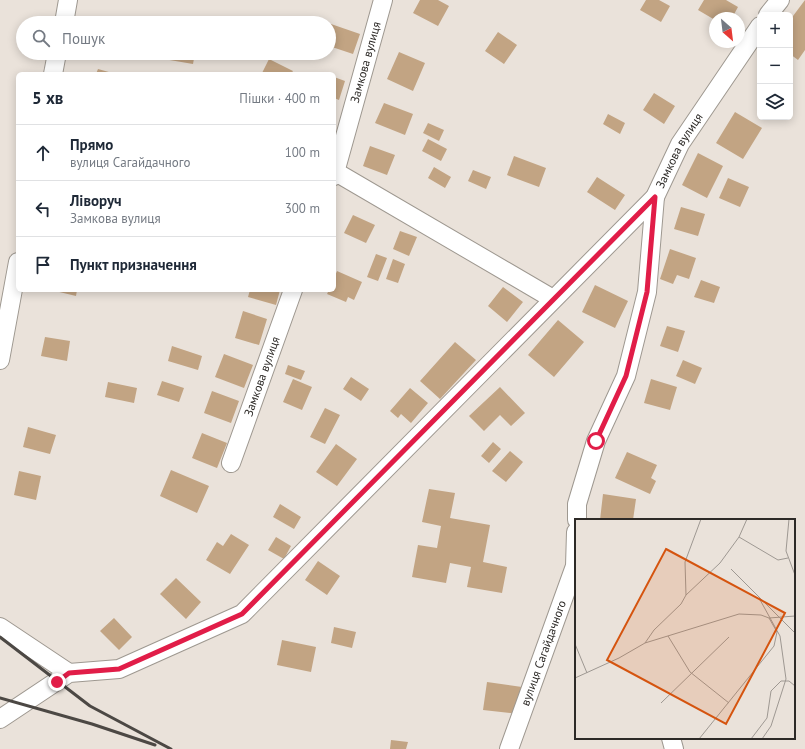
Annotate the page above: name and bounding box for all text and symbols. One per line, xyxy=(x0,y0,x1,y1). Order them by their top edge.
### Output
north arrow xyxy=(709,12,745,48)
map controls xyxy=(757,12,793,120)
button: + xyxy=(757,12,793,48)
search box xyxy=(16,16,336,60)
street label: Замкова вулиця xyxy=(347,20,384,105)
icon: search xyxy=(30,27,52,49)
text: Пошук xyxy=(62,29,105,48)
button: − xyxy=(757,48,793,84)
button: layers xyxy=(757,84,793,120)
text: 5 хв xyxy=(32,87,63,109)
text: Пішки · 400 m xyxy=(239,90,320,107)
street label: Замкова вулиця xyxy=(652,110,706,191)
text: Прямо xyxy=(70,135,113,154)
icon: ahead xyxy=(32,142,54,164)
text: 100 m xyxy=(285,144,320,161)
text: вулиця Сагайдачного xyxy=(70,154,190,171)
text: Ліворуч xyxy=(70,191,122,210)
icon: left xyxy=(32,198,54,220)
text: 300 m xyxy=(285,200,320,217)
text: Замкова вулиця xyxy=(70,210,161,227)
icon: arrive xyxy=(32,254,54,276)
text: Пункт призначення xyxy=(70,255,197,274)
street label: Замкова вулиця xyxy=(240,334,283,418)
route start xyxy=(587,432,605,450)
inset map xyxy=(575,519,795,739)
street label: вулиця Сагайдачного xyxy=(517,598,569,708)
route end xyxy=(48,673,66,691)

